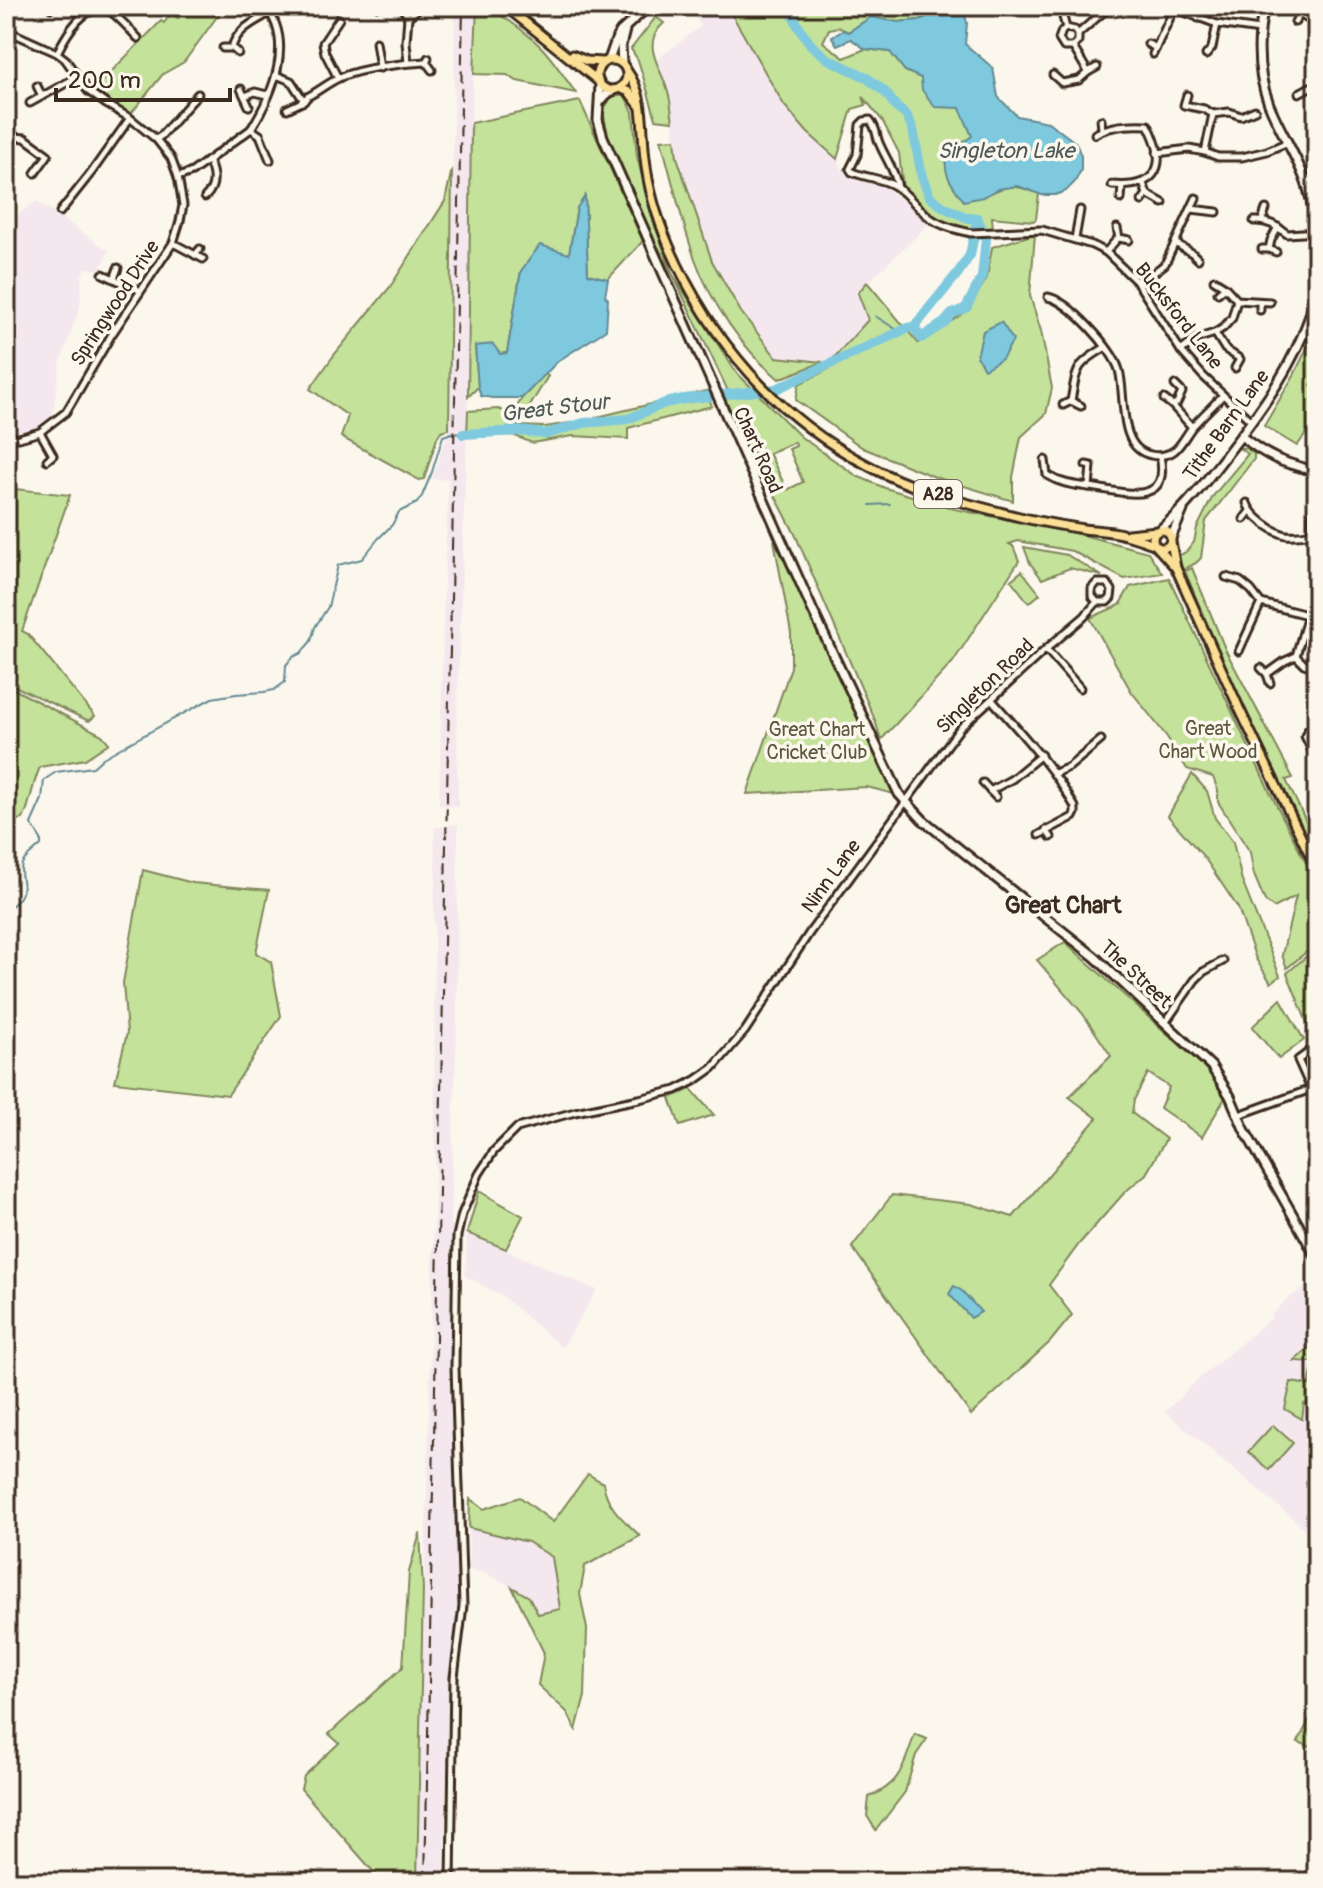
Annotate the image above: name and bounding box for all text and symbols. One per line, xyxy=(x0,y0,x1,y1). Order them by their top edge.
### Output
scale bar xyxy=(56,52,230,102)
text: 200 m xyxy=(68,66,141,95)
water label: Singleton Lake xyxy=(938,137,1076,165)
street label: Springwood Drive xyxy=(65,235,165,371)
street label: Bucksford Lane xyxy=(1130,258,1228,374)
street label: Tithe Barn Lane xyxy=(1177,365,1275,485)
water label: Great Stour xyxy=(499,387,614,429)
street label: Chart Road xyxy=(728,403,788,497)
road number: A28 xyxy=(914,480,962,508)
street label: Singleton Road xyxy=(931,633,1039,739)
park label: Great Chart Wood xyxy=(1159,716,1257,764)
park label: Great Chart Cricket Club xyxy=(767,717,867,765)
street label: Ninn Lane xyxy=(796,834,866,918)
district label: Great Chart xyxy=(1005,891,1123,920)
street label: The Street xyxy=(1095,935,1178,1014)

